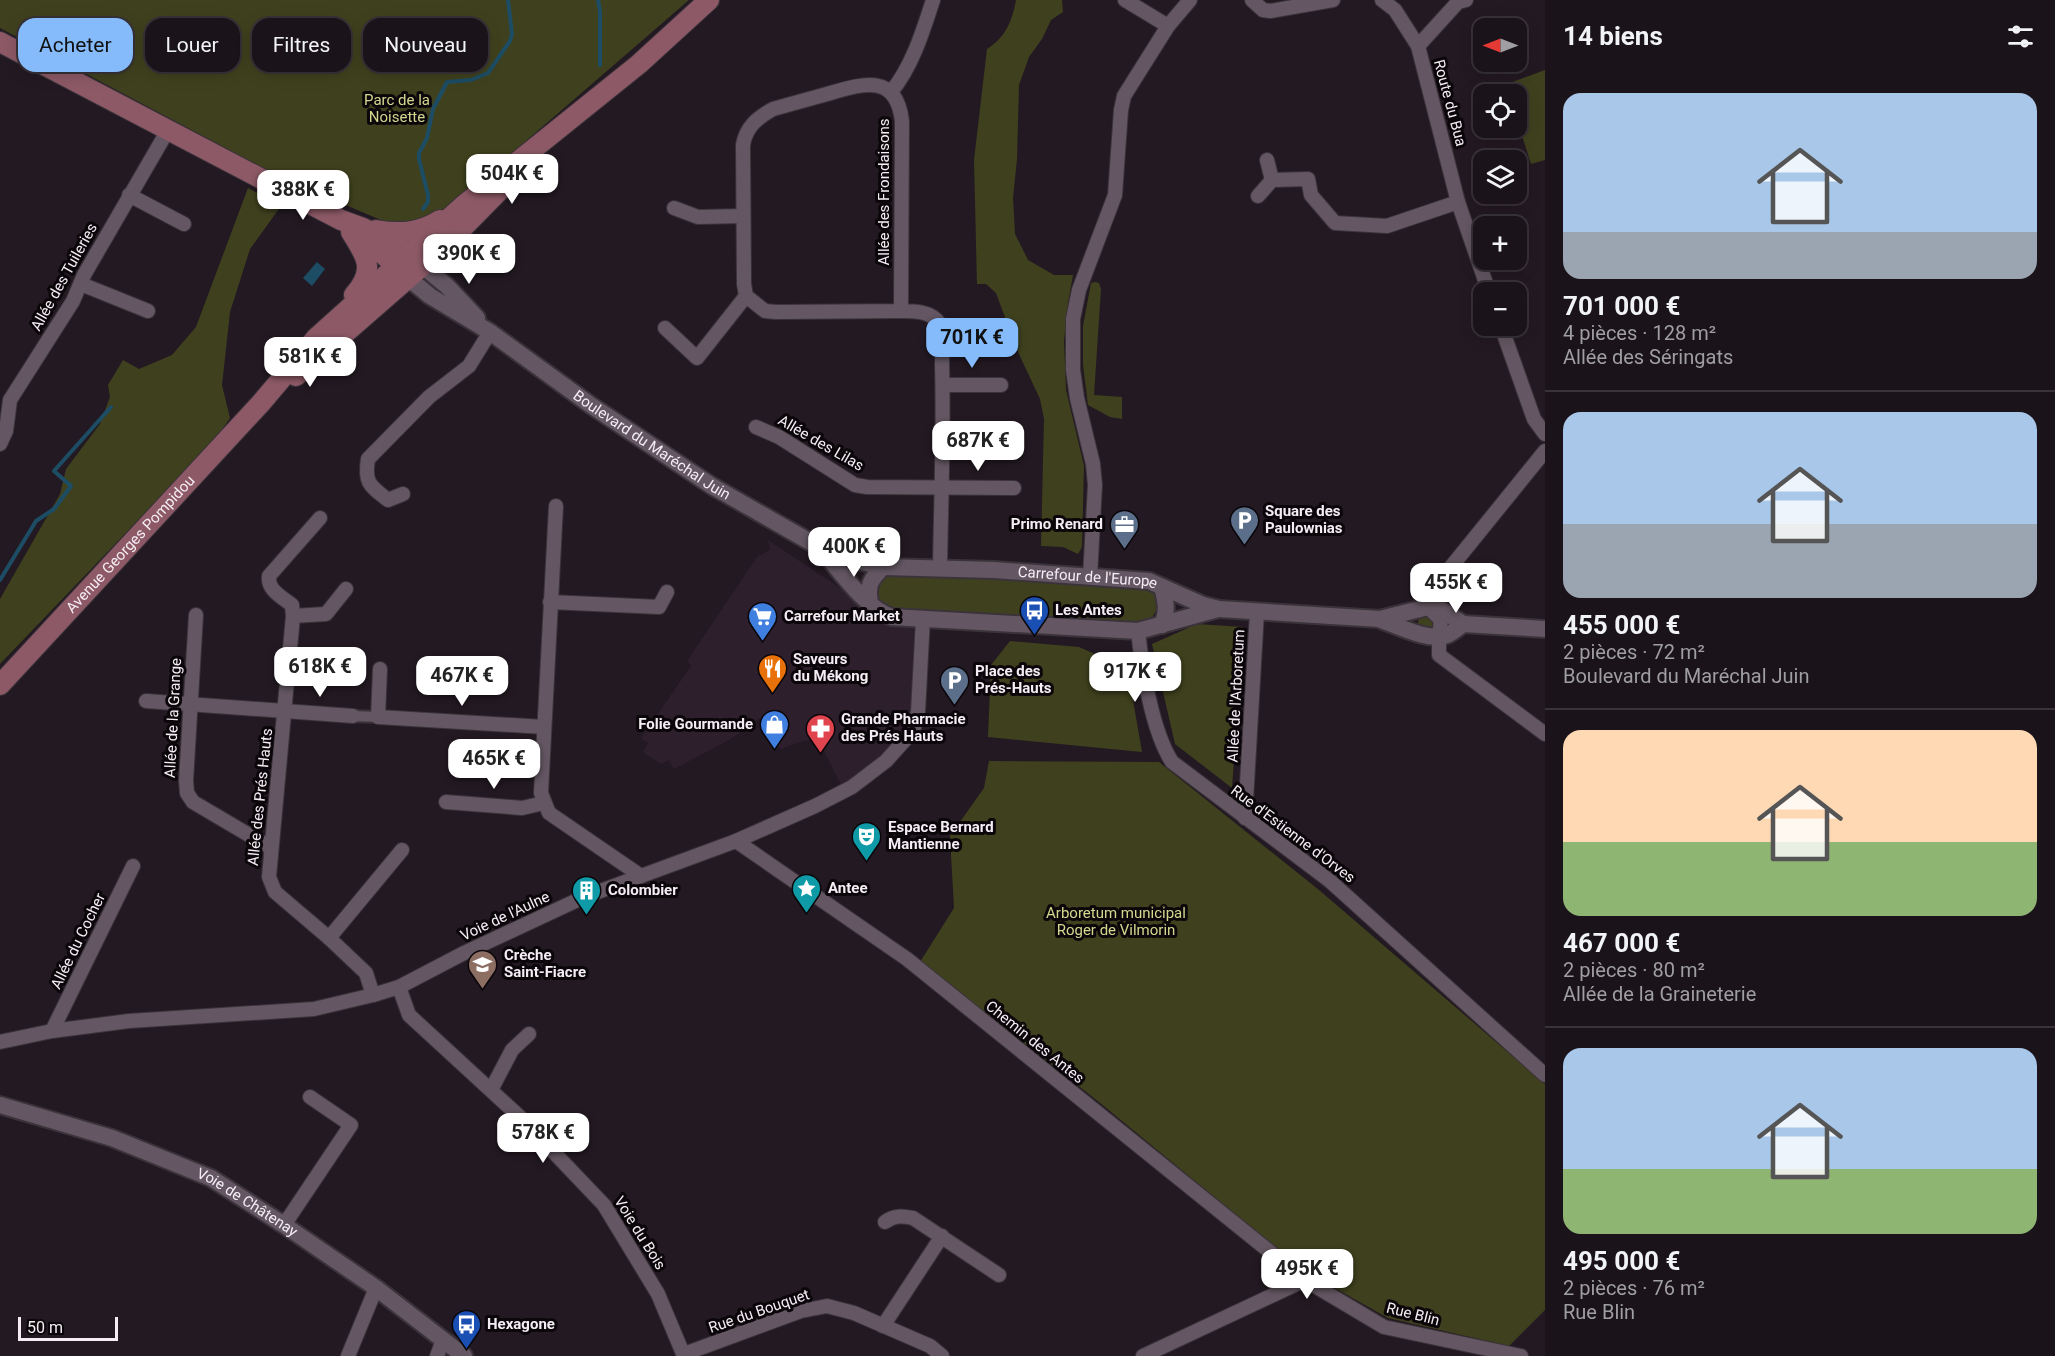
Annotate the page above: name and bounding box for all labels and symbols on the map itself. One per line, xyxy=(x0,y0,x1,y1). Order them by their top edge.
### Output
north arrow xyxy=(1473,18,1527,72)
street label: Route du Bua xyxy=(1430,58,1470,148)
park label: Parc de la Noisette xyxy=(364,91,430,126)
street label: Allée des Frondaisons xyxy=(875,118,893,266)
pin: 504K € xyxy=(463,154,561,205)
pin: 388K € xyxy=(254,170,352,221)
street label: Allée des Tuileries xyxy=(27,220,101,334)
pin: 390K € xyxy=(420,234,518,285)
pin: 701K € xyxy=(923,318,1021,369)
pin: 581K € xyxy=(261,337,359,388)
street label: Boulevard du Maréchal Juin xyxy=(570,386,734,504)
street label: Allée des Lilas xyxy=(775,411,867,475)
pin: 687K € xyxy=(929,421,1027,472)
street label: Avenue Georges Pompidou xyxy=(62,472,198,617)
place label: Square des Paulownias xyxy=(1265,502,1343,537)
parking icon: Square des Paulownias xyxy=(1228,504,1260,546)
office icon: Primo Renard xyxy=(1108,508,1140,550)
place label: Primo Renard xyxy=(1011,515,1103,533)
pin: 400K € xyxy=(805,527,903,578)
street label: Carrefour de l'Europe xyxy=(1017,563,1160,593)
pin: 455K € xyxy=(1407,563,1505,614)
bus stop icon: Les Antes xyxy=(1018,594,1050,636)
supermarket icon: Carrefour Market xyxy=(747,600,779,642)
place label: Les Antes xyxy=(1055,601,1122,619)
place label: Carrefour Market xyxy=(784,607,900,625)
street label: Allée de l'Arboretum xyxy=(1224,629,1248,763)
pin: 618K € xyxy=(271,647,369,698)
place label: Saveurs du Mékong xyxy=(793,650,868,685)
restaurant icon: Saveurs du Mékong xyxy=(756,652,788,694)
pin: 917K € xyxy=(1086,652,1184,703)
pin: 467K € xyxy=(413,656,511,707)
street label: Allée de la Grange xyxy=(161,657,185,778)
place label: Place des Prés-Hauts xyxy=(975,662,1052,697)
parking icon: Place des Prés-Hauts xyxy=(938,664,970,706)
shop icon: Folie Gourmande xyxy=(758,708,790,750)
place label: Grande Pharmacie des Prés Hauts xyxy=(841,710,966,745)
pharmacy icon: Grande Pharmacie des Prés Hauts xyxy=(804,712,836,754)
place label: Folie Gourmande xyxy=(638,715,753,733)
street label: Allée des Prés Hauts xyxy=(244,727,276,867)
pin: 465K € xyxy=(445,739,543,790)
street label: Rue d'Estienne d'Orves xyxy=(1227,781,1359,887)
place label: Espace Bernard Mantienne xyxy=(888,818,994,853)
theatre icon: Espace Bernard Mantienne xyxy=(851,820,883,862)
place icon: Antee xyxy=(791,872,823,914)
building icon: Colombier xyxy=(571,874,603,916)
place label: Antee xyxy=(828,879,868,897)
place label: Colombier xyxy=(608,881,678,899)
street label: Voie de l'Aulne xyxy=(457,887,553,945)
street label: Allée du Cocher xyxy=(47,890,109,992)
park label: Arboretum municipal Roger de Vilmorin xyxy=(1046,904,1186,939)
place label: Crèche Saint-Fiacre xyxy=(504,946,586,981)
school or university icon: Crèche Saint-Fiacre xyxy=(467,948,499,990)
street label: Chemin des Antes xyxy=(982,997,1088,1087)
pin: 578K € xyxy=(494,1113,592,1164)
street label: Voie de Châtenay xyxy=(194,1164,301,1241)
street label: Voie du Bois xyxy=(610,1193,670,1273)
pin: 495K € xyxy=(1258,1249,1356,1300)
street label: Rue du Bouquet xyxy=(706,1285,812,1337)
street label: Rue Blin xyxy=(1385,1299,1441,1329)
bus stop icon: Hexagone xyxy=(450,1308,482,1350)
scale bar xyxy=(18,1314,118,1342)
place label: Hexagone xyxy=(487,1315,555,1333)

